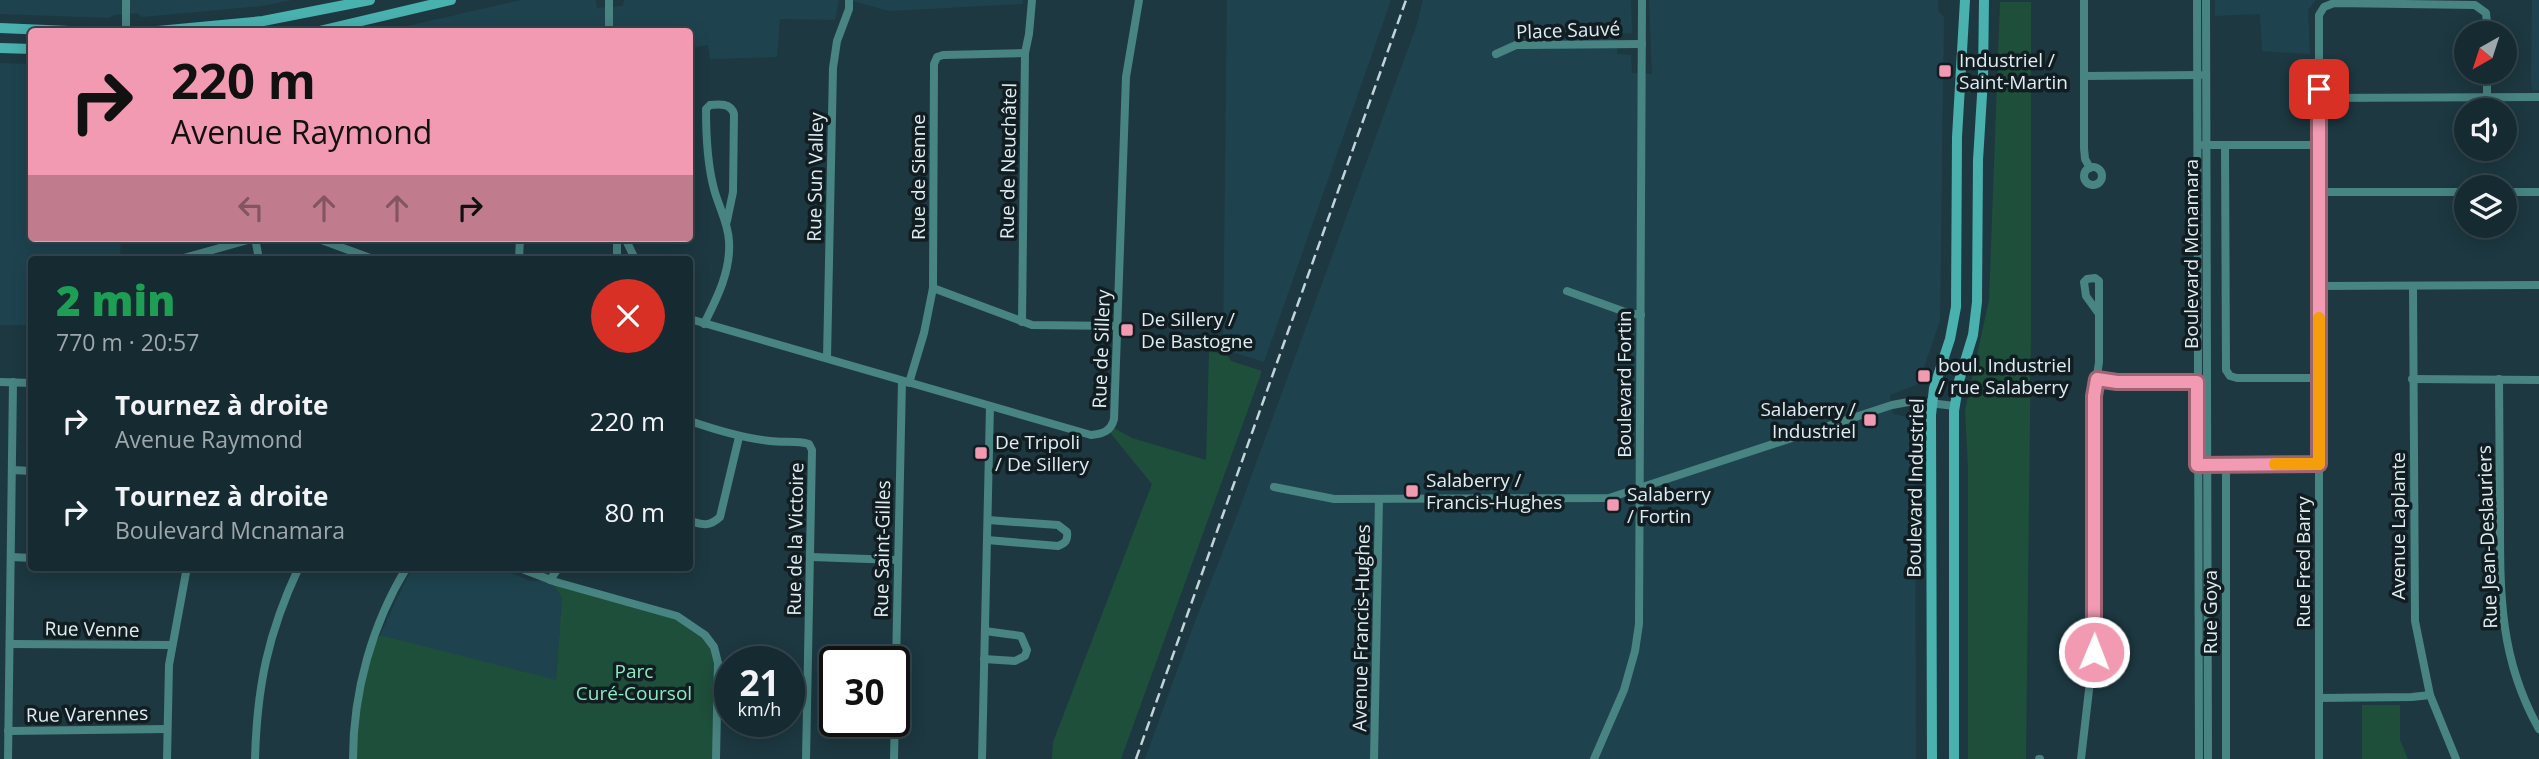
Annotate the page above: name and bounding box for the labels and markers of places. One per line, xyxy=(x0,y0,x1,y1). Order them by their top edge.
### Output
place label: Industriel / Saint-Martin xyxy=(1959,47,2068,95)
pin xyxy=(2289,59,2349,119)
marker: Industriel / Saint-Martin xyxy=(1937,63,1953,79)
place label: De Sillery / De Bastogne xyxy=(1141,306,1253,354)
marker: De Sillery / De Bastogne xyxy=(1119,322,1135,338)
place label: boul. Industriel / rue Salaberry xyxy=(1938,352,2072,400)
marker: boul. Industriel / rue Salaberry xyxy=(1916,368,1932,384)
place label: Salaberry / Industriel xyxy=(1760,396,1856,444)
marker: Salaberry / Industriel xyxy=(1862,412,1878,428)
place label: De Tripoli / De Sillery xyxy=(995,429,1090,477)
marker: De Tripoli / De Sillery xyxy=(973,445,989,461)
place label: Salaberry / Francis-Hughes xyxy=(1426,467,1562,515)
place label: Salaberry / Fortin xyxy=(1627,481,1711,529)
marker: Salaberry / Francis-Hughes xyxy=(1404,483,1420,499)
marker: Salaberry / Fortin xyxy=(1605,497,1621,513)

